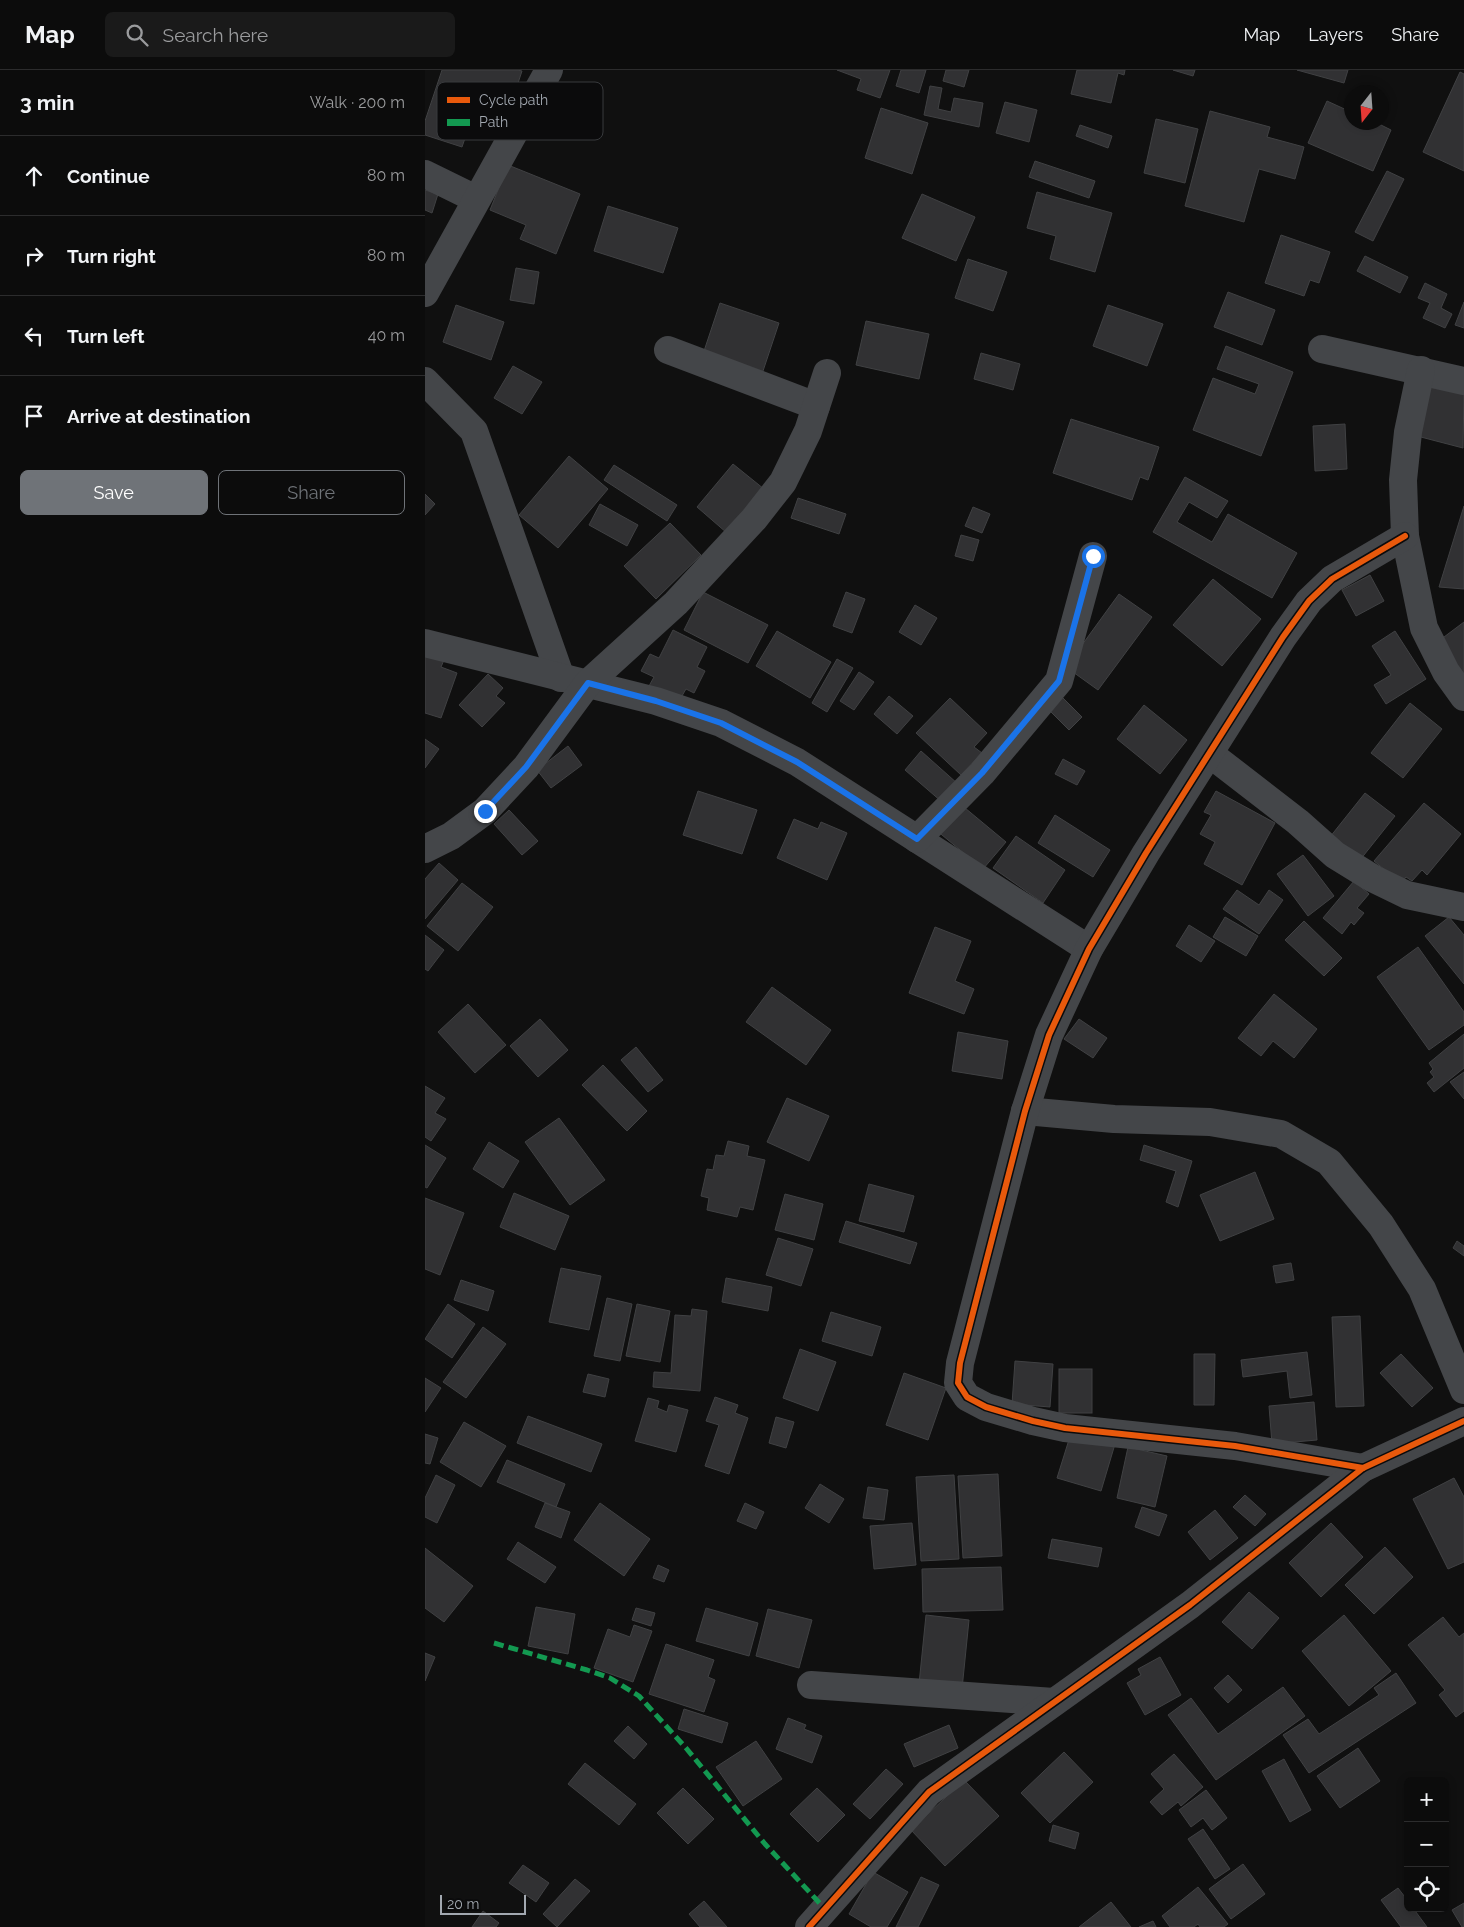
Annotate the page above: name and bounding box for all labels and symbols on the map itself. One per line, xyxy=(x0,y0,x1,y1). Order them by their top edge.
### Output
legend xyxy=(437,82,603,140)
north arrow xyxy=(1344,85,1389,130)
text: Cycle path xyxy=(479,92,548,108)
text: Path xyxy=(479,114,508,130)
route start xyxy=(1082,545,1105,568)
route end xyxy=(474,800,497,823)
scale bar xyxy=(440,1892,526,1915)

